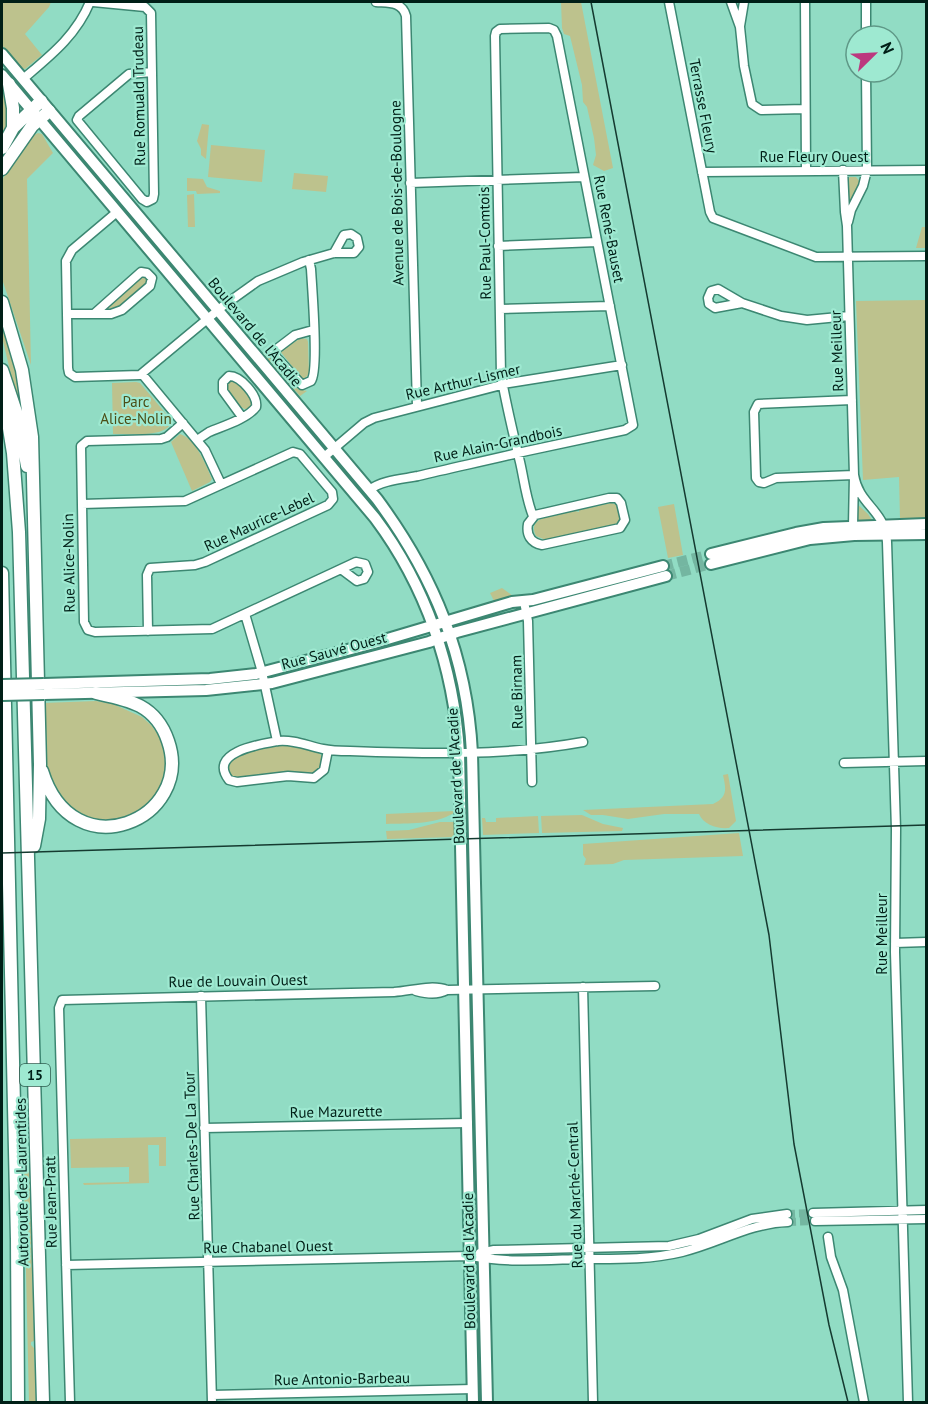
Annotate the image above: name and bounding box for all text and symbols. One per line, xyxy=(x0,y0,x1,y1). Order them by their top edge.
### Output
north arrow xyxy=(844,24,904,84)
street label: Rue Romuald Trudeau xyxy=(128,26,149,166)
text: N xyxy=(876,39,899,57)
street label: Terrasse Fleury xyxy=(685,57,722,155)
street label: Avenue de Bois-de-Boulogne xyxy=(385,100,408,286)
street label: Rue Fleury Ouest xyxy=(759,147,869,166)
street label: Rue René-Bauset xyxy=(590,174,629,284)
street label: Rue Paul-Comtois xyxy=(474,186,495,300)
street label: Boulevard de l'Acadie xyxy=(204,273,307,390)
street label: Rue Meilleur xyxy=(826,310,847,392)
street label: Rue Arthur-Lismer xyxy=(404,359,522,404)
park label: Parc Alice-Nolin xyxy=(100,392,172,428)
street label: Rue Alain-Grandbois xyxy=(432,421,564,466)
street label: Rue Maurice-Lebel xyxy=(201,488,317,555)
street label: Rue Alice-Nolin xyxy=(58,513,79,613)
street label: Rue Sauvé Ouest xyxy=(279,627,389,674)
street label: Rue Birnam xyxy=(506,655,527,729)
street label: Boulevard de l'Acadie xyxy=(442,707,469,845)
street label: Rue Meilleur xyxy=(872,893,891,975)
street label: Rue de Louvain Ouest xyxy=(168,970,308,991)
road number: 15 xyxy=(20,1064,50,1086)
street label: Rue Charles-De La Tour xyxy=(179,1071,204,1221)
street label: Autoroute des Laurentides xyxy=(11,1098,32,1266)
street label: Rue Mazurette xyxy=(289,1101,383,1122)
street label: Rue du Marché-Central xyxy=(562,1121,587,1269)
street label: Rue Jean-Pratt xyxy=(40,1156,61,1248)
street label: Boulevard de l'Acadie xyxy=(458,1193,479,1329)
street label: Rue Chabanel Ouest xyxy=(203,1236,333,1257)
street label: Rue Antonio-Barbeau xyxy=(274,1368,410,1389)

